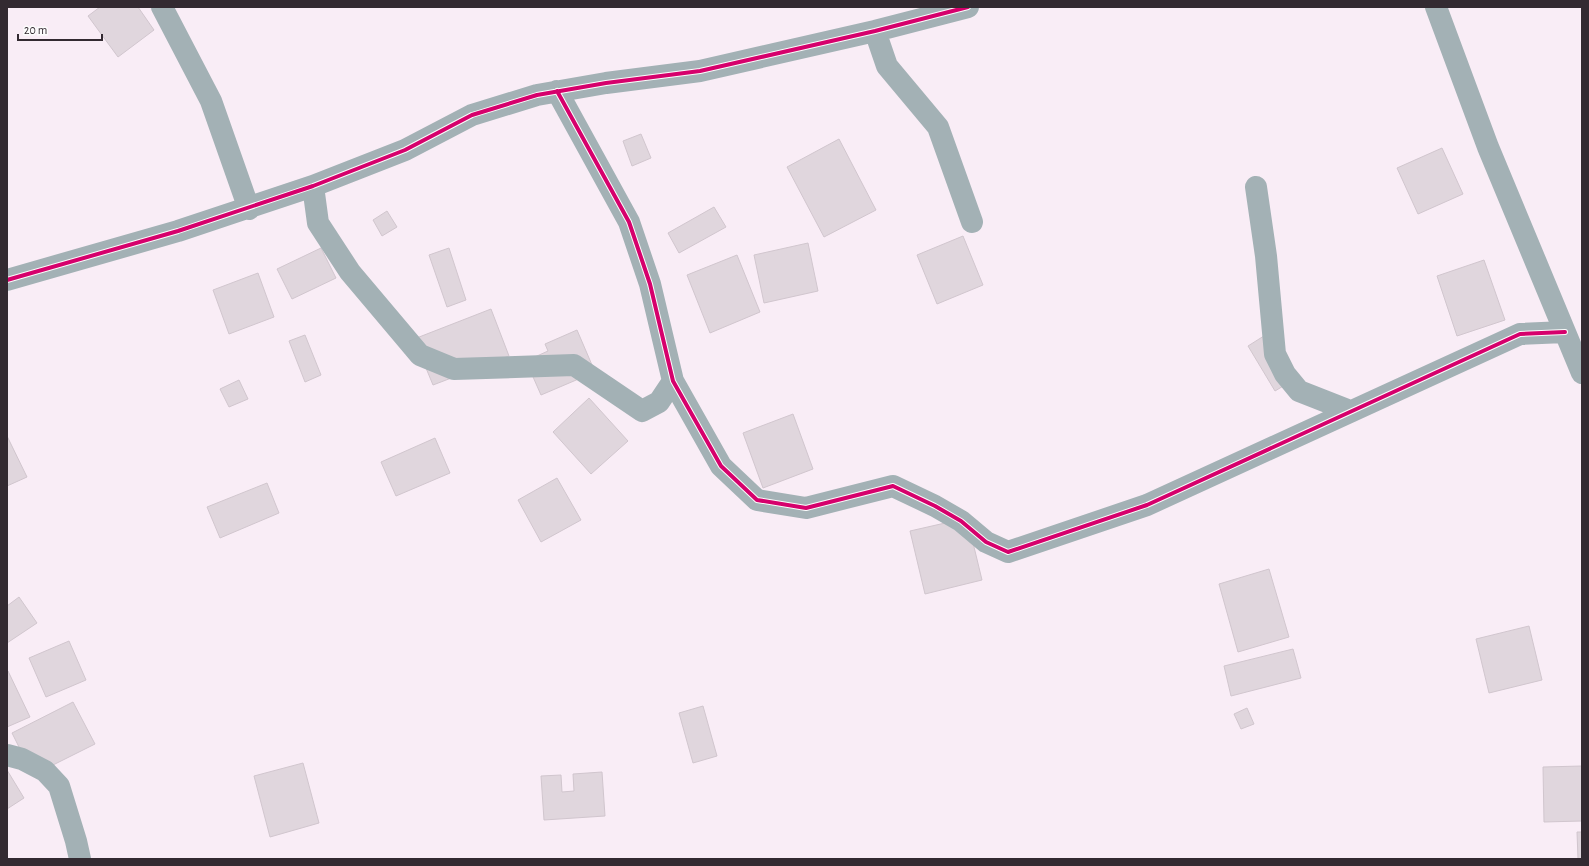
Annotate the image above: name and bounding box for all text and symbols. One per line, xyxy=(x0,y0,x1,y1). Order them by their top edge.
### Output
scale bar xyxy=(18,16,102,42)
text: 20 m xyxy=(24,24,47,36)

